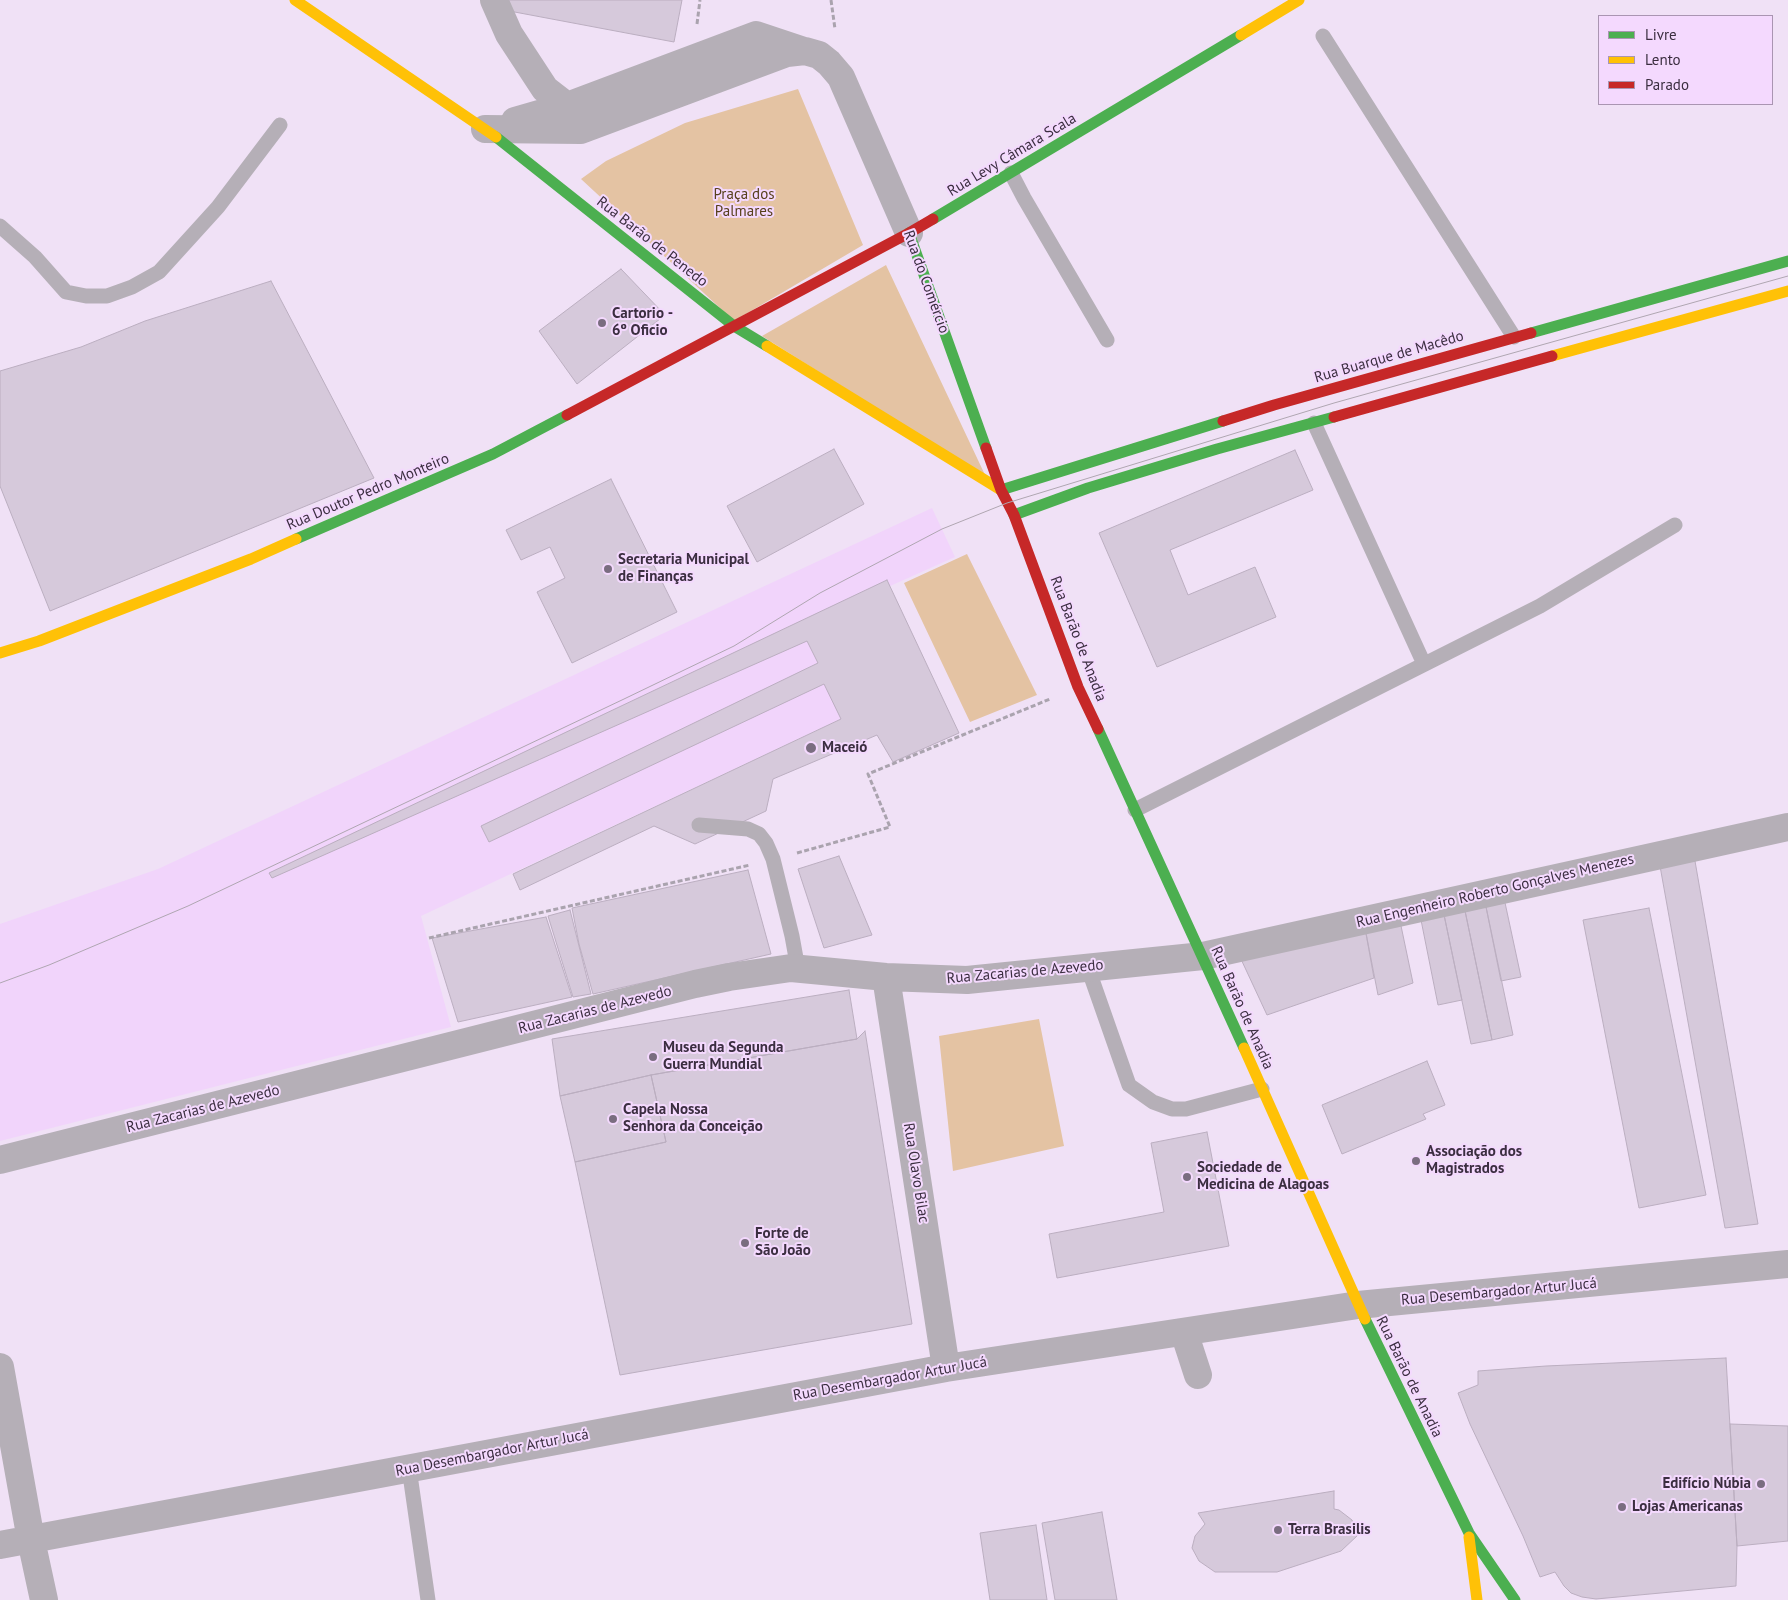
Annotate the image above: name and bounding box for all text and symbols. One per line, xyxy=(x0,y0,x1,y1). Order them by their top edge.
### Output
legend xyxy=(1598,15,1773,105)
text: Livre xyxy=(1645,25,1677,44)
text: Lento xyxy=(1645,50,1681,69)
text: Parado xyxy=(1645,75,1689,94)
street label: Rua Levy Câmara Scala xyxy=(944,109,1080,201)
park label: Praça dos Palmares xyxy=(713,186,775,221)
street label: Rua Barão de Penedo xyxy=(593,193,711,291)
street label: Rua do Comércio xyxy=(899,228,953,336)
place label: Cartorio - 6º Oficio xyxy=(612,305,673,340)
marker: Cartorio - 6º Oficio xyxy=(596,317,608,329)
street label: Rua Buarque de Macêdo xyxy=(1312,327,1466,387)
street label: Rua Doutor Pedro Monteiro xyxy=(284,450,452,534)
place label: Secretaria Municipal de Finanças xyxy=(618,551,749,586)
marker: Secretaria Municipal de Finanças xyxy=(602,563,614,575)
street label: Rua Barão de Anadia xyxy=(1046,574,1110,704)
place label: Maceió xyxy=(822,739,867,757)
marker: Maceió xyxy=(804,741,818,755)
street label: Rua Engenheiro Roberto Gonçalves Menezes xyxy=(1354,850,1636,932)
street label: Rua Barão de Anadia xyxy=(1207,944,1277,1072)
street label: Rua Zacarias de Azevedo xyxy=(946,956,1104,988)
street label: Rua Zacarias de Azevedo xyxy=(516,982,674,1038)
place label: Museu da Segunda Guerra Mundial xyxy=(663,1039,784,1074)
marker: Museu da Segunda Guerra Mundial xyxy=(647,1051,659,1063)
street label: Rua Zacarias de Azevedo xyxy=(124,1081,282,1137)
place label: Capela Nossa Senhora da Conceição xyxy=(623,1101,763,1136)
marker: Capela Nossa Senhora da Conceição xyxy=(607,1113,619,1125)
street label: Rua Olavo Bilac xyxy=(899,1122,933,1224)
place label: Associação dos Magistrados xyxy=(1426,1143,1522,1178)
marker: Associação dos Magistrados xyxy=(1410,1155,1422,1167)
place label: Sociedade de Medicina de Alagoas xyxy=(1197,1159,1329,1194)
marker: Sociedade de Medicina de Alagoas xyxy=(1181,1171,1193,1183)
place label: Forte de São João xyxy=(755,1225,811,1260)
marker: Forte de São João xyxy=(739,1237,751,1249)
street label: Rua Desembargador Artur Jucá xyxy=(1400,1274,1598,1310)
street label: Rua Barão de Anadia xyxy=(1372,1313,1446,1441)
street label: Rua Desembargador Artur Jucá xyxy=(792,1353,988,1405)
street label: Rua Desembargador Artur Jucá xyxy=(394,1425,590,1481)
place label: Edifício Núbia xyxy=(1662,1475,1751,1493)
marker: Edifício Núbia xyxy=(1755,1478,1767,1490)
place label: Lojas Americanas xyxy=(1632,1498,1743,1516)
marker: Lojas Americanas xyxy=(1616,1501,1628,1513)
place label: Terra Brasilis xyxy=(1288,1521,1371,1539)
marker: Terra Brasilis xyxy=(1272,1524,1284,1536)

